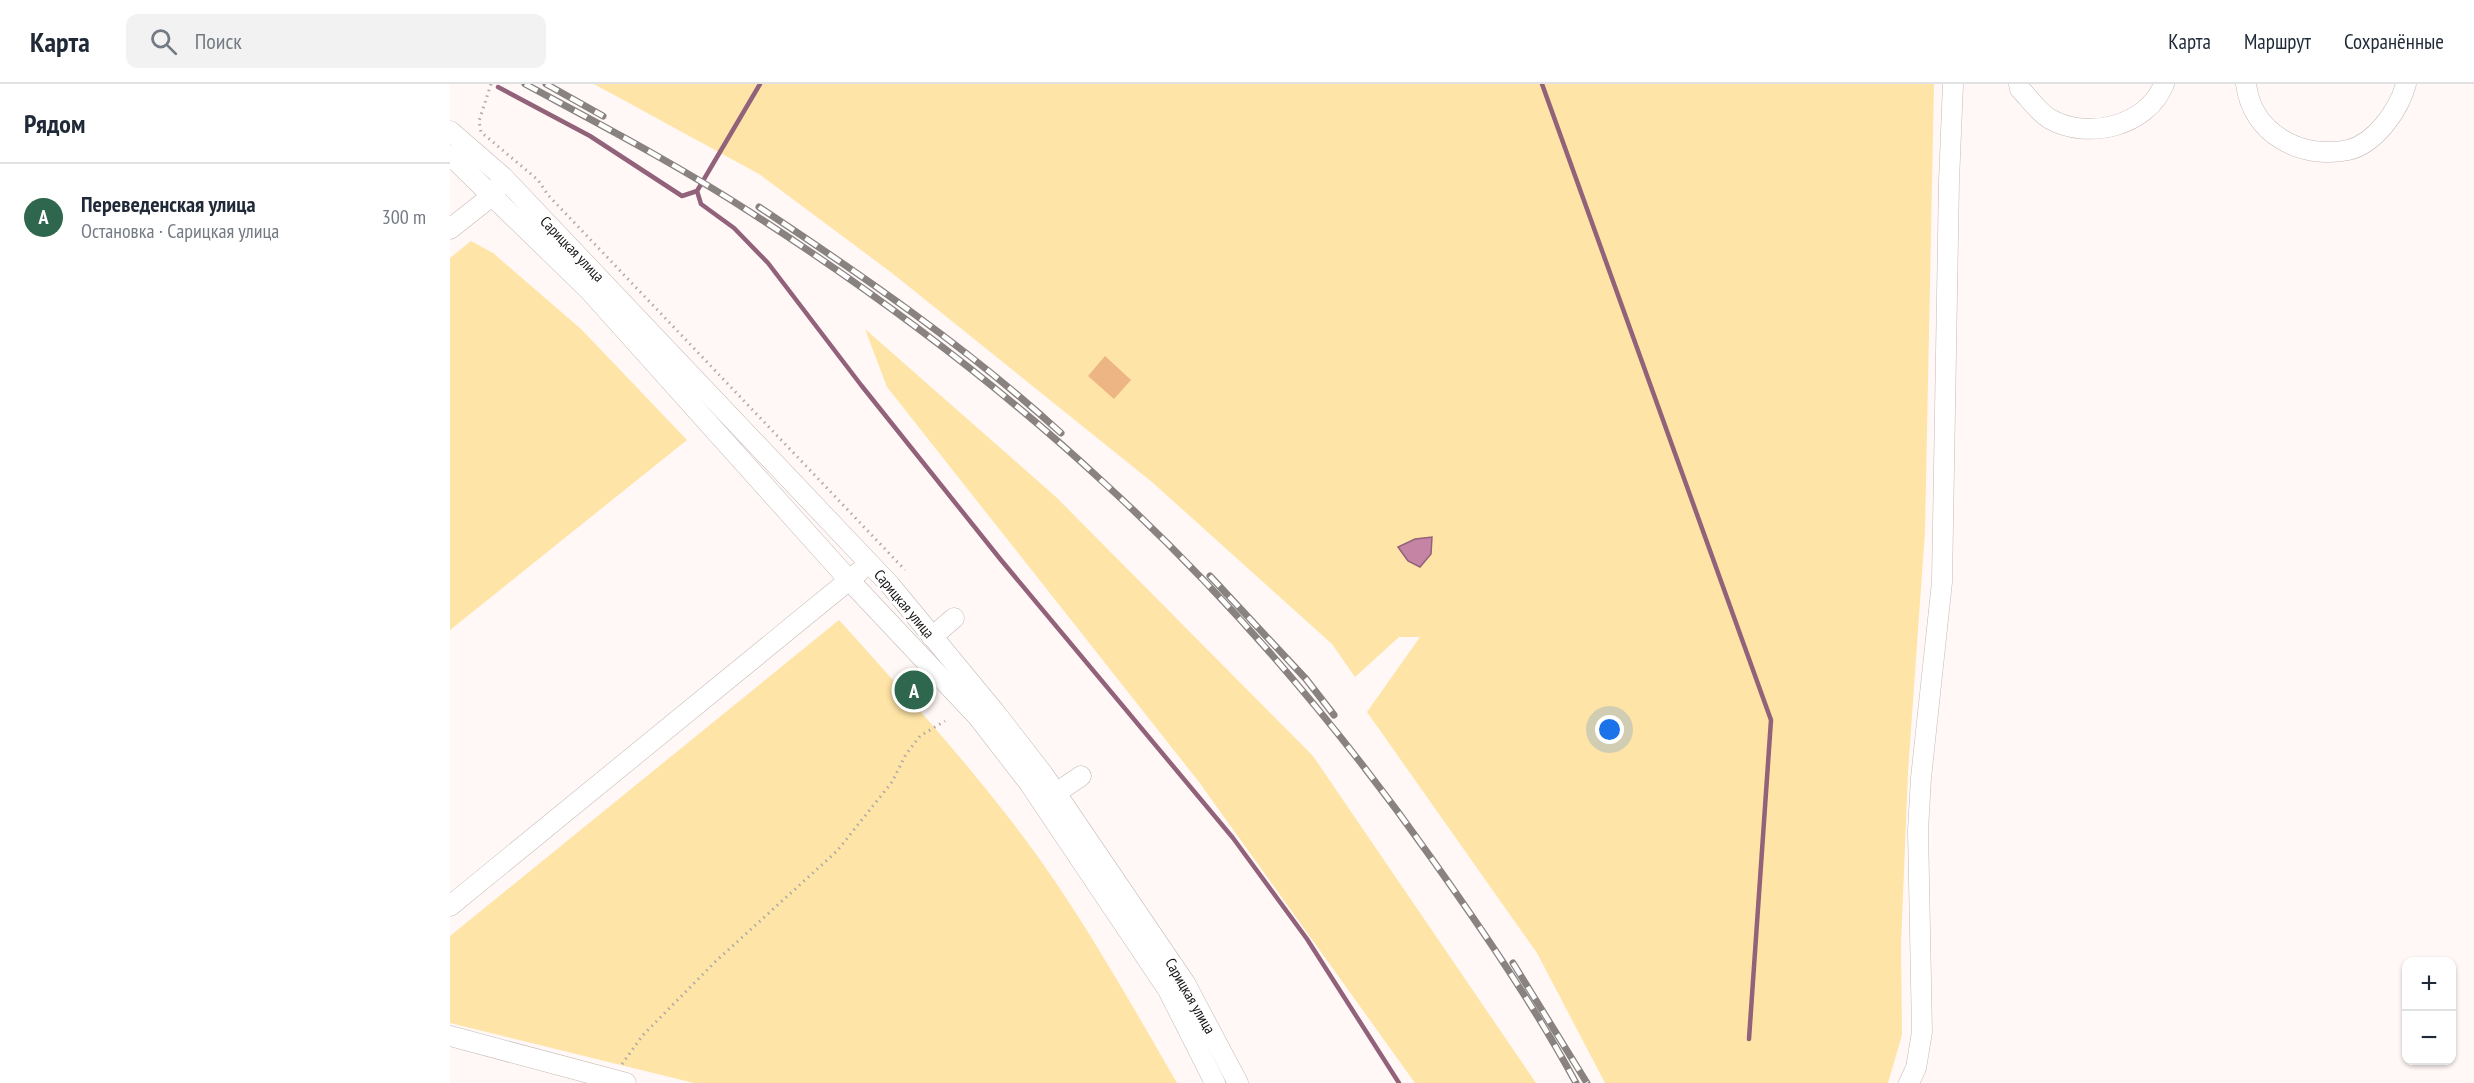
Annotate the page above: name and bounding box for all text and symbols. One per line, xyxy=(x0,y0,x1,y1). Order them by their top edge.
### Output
search box xyxy=(126,14,546,68)
text: Карта xyxy=(30,23,90,60)
icon: search xyxy=(147,25,180,58)
text: Поиск xyxy=(195,27,242,55)
text: Карта xyxy=(2168,28,2211,55)
text: Маршрут xyxy=(2244,28,2311,55)
text: Сохранённые xyxy=(2344,28,2444,55)
text: Рядом xyxy=(24,107,85,140)
text: Переведенская улица xyxy=(81,190,256,218)
text: A xyxy=(38,204,49,230)
text: 300 m xyxy=(382,204,426,230)
street label: Сарицкая улица xyxy=(536,212,608,285)
text: Остановка · Сарицкая улица xyxy=(81,218,279,244)
street label: Сарицкая улица xyxy=(870,565,939,642)
pin: A xyxy=(894,668,934,712)
your location xyxy=(1595,715,1624,744)
street label: Сарицкая улица xyxy=(1161,955,1220,1037)
map controls xyxy=(2402,957,2456,1065)
button: + xyxy=(2402,957,2456,1011)
button: − xyxy=(2402,1011,2456,1065)

